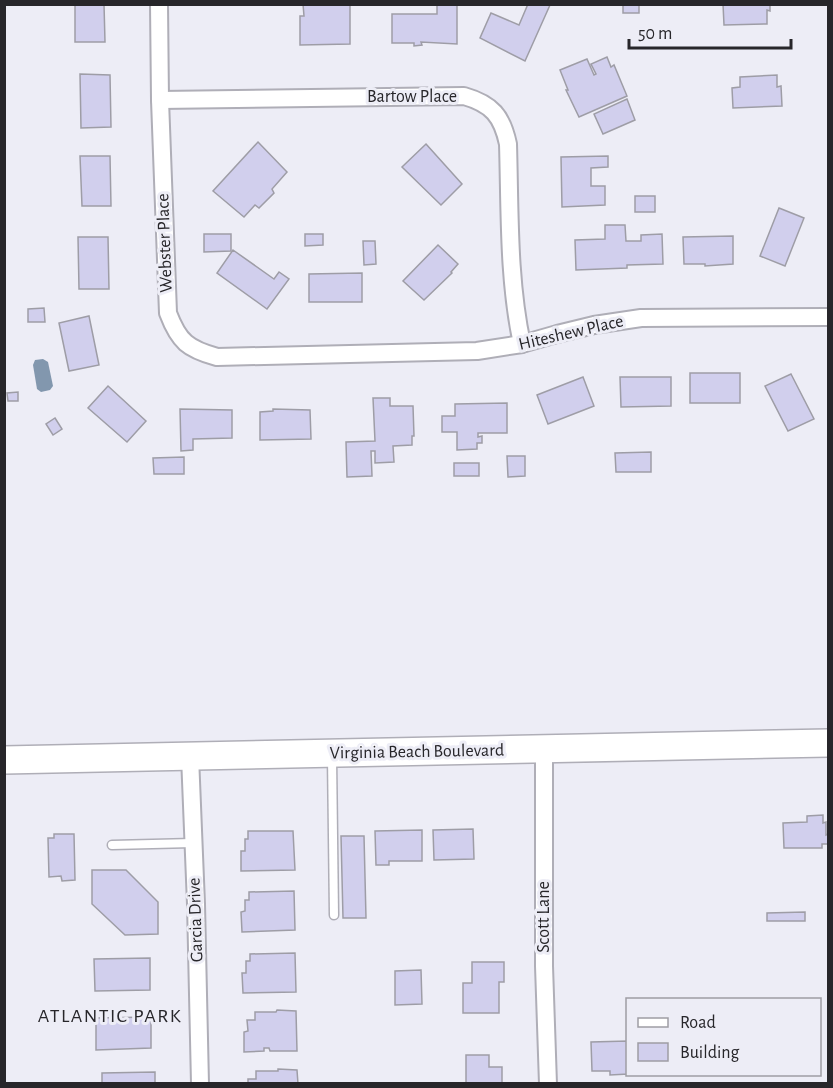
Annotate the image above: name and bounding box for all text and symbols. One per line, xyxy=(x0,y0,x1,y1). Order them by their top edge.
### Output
scale bar xyxy=(629,12,791,50)
text: 50 m xyxy=(638,25,672,43)
street label: Bartow Place xyxy=(367,88,457,106)
street label: Webster Place xyxy=(154,193,176,293)
street label: Hiteshew Place xyxy=(517,312,625,354)
street label: Virginia Beach Boulevard xyxy=(330,741,504,763)
street label: Garcia Drive xyxy=(186,877,206,963)
street label: Scott Lane xyxy=(535,881,553,953)
legend xyxy=(626,998,821,1076)
district label: ATLANTIC PARK xyxy=(38,1006,182,1026)
text: Road xyxy=(680,1014,716,1032)
text: Building xyxy=(680,1044,740,1062)

